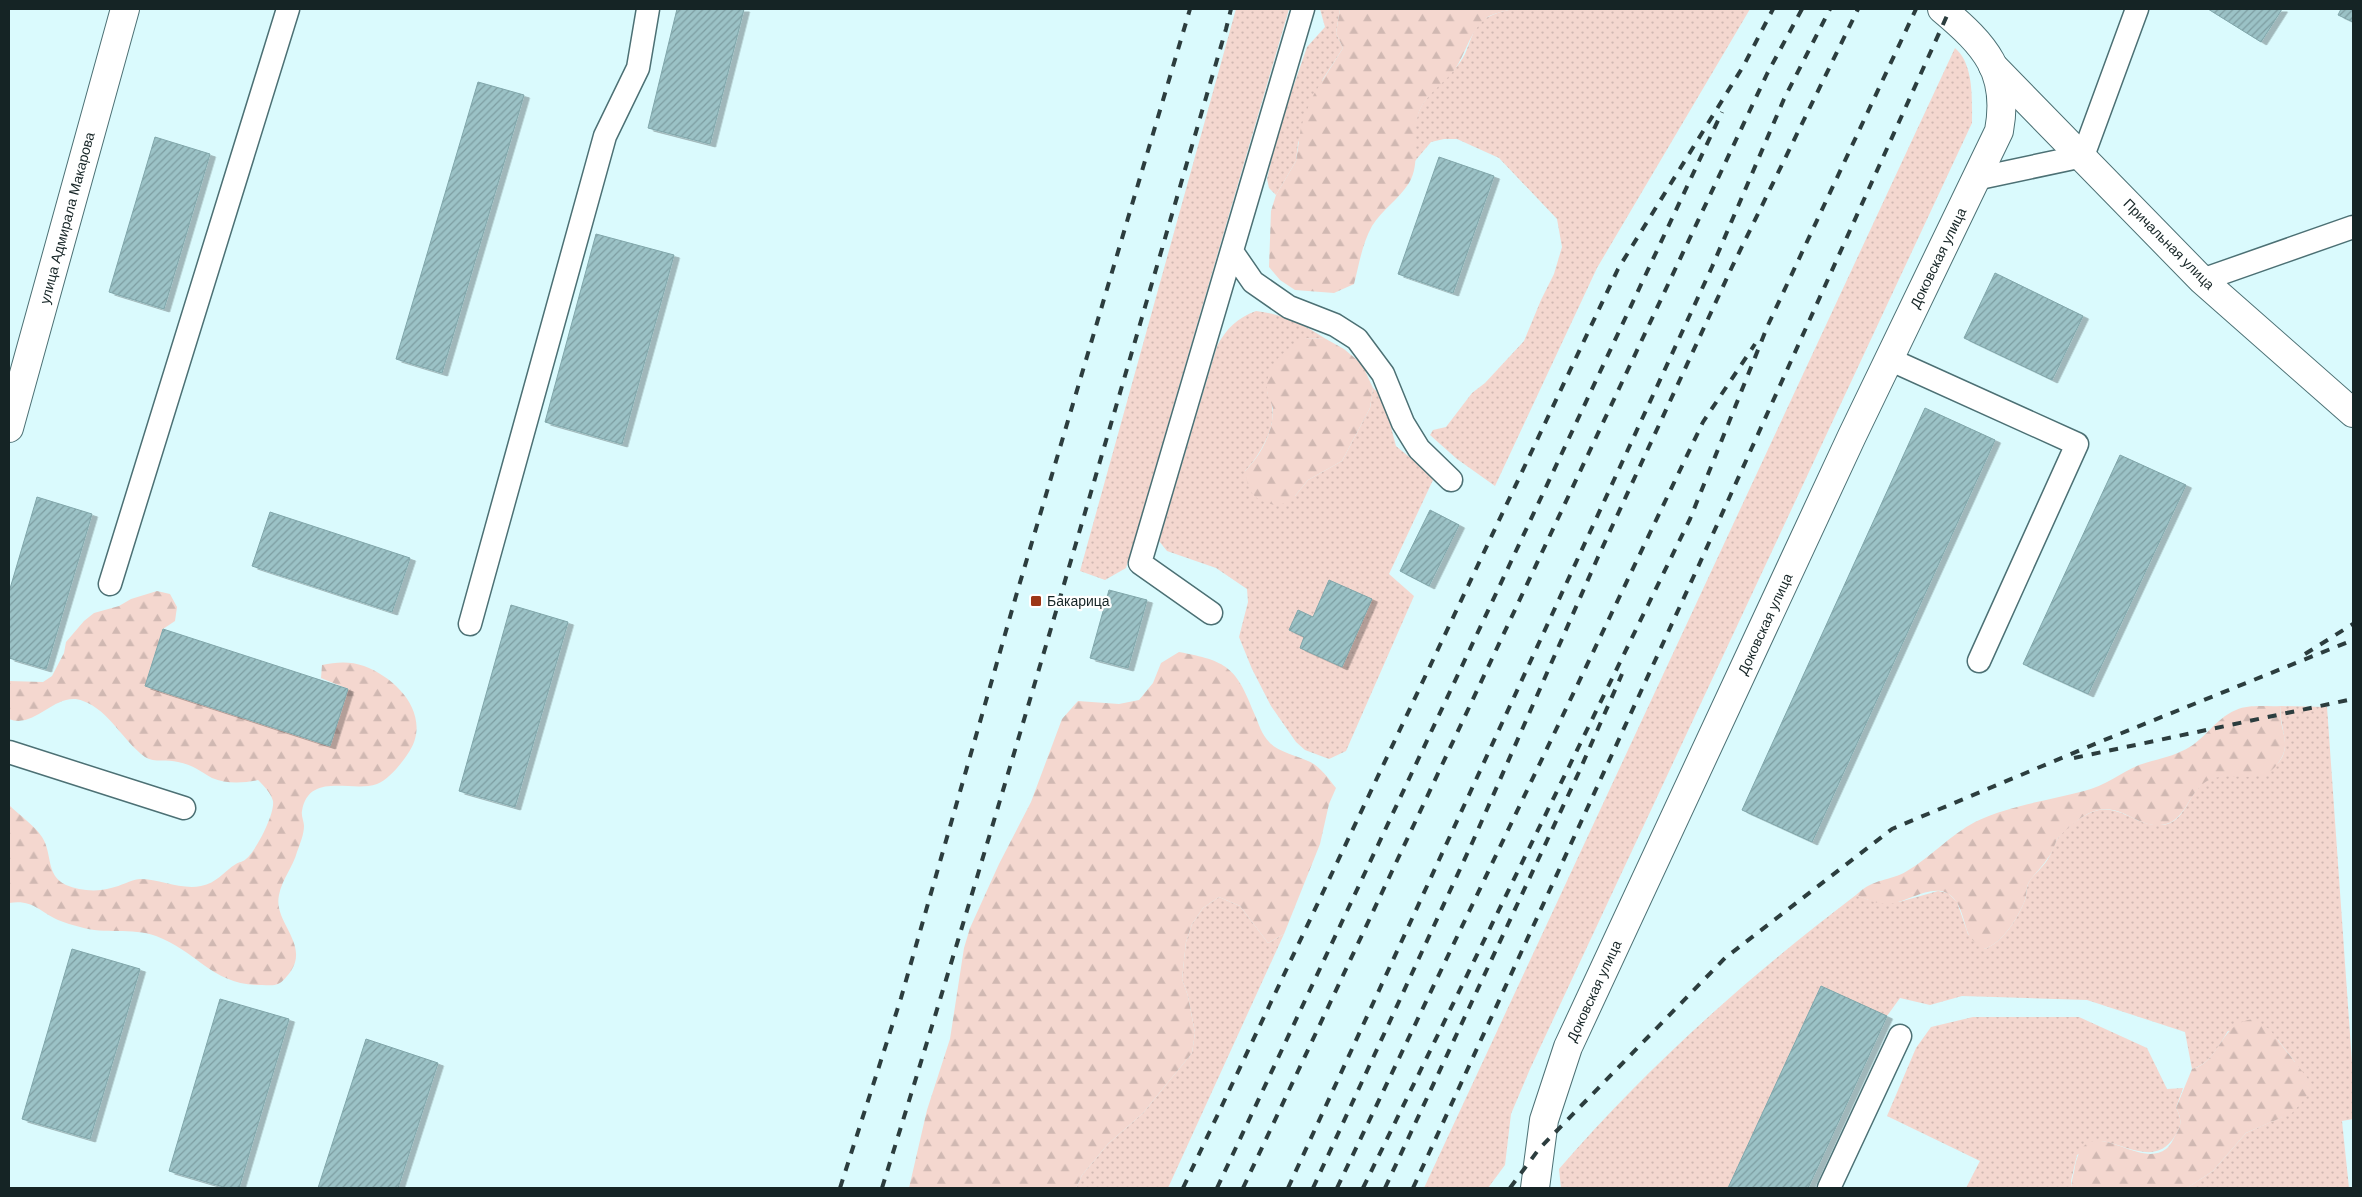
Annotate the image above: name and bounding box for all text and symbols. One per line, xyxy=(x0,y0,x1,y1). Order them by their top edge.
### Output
street label: улица Адмирала Макарова xyxy=(36,130,98,306)
street label: Причальная улица xyxy=(2120,195,2218,293)
street label: Доковская улица xyxy=(1907,205,1969,311)
street label: Доковская улица xyxy=(1735,571,1796,677)
place label: Бакарица xyxy=(1047,593,1110,609)
marker: Бакарица xyxy=(1029,594,1043,608)
street label: Доковская улица xyxy=(1564,938,1625,1044)

